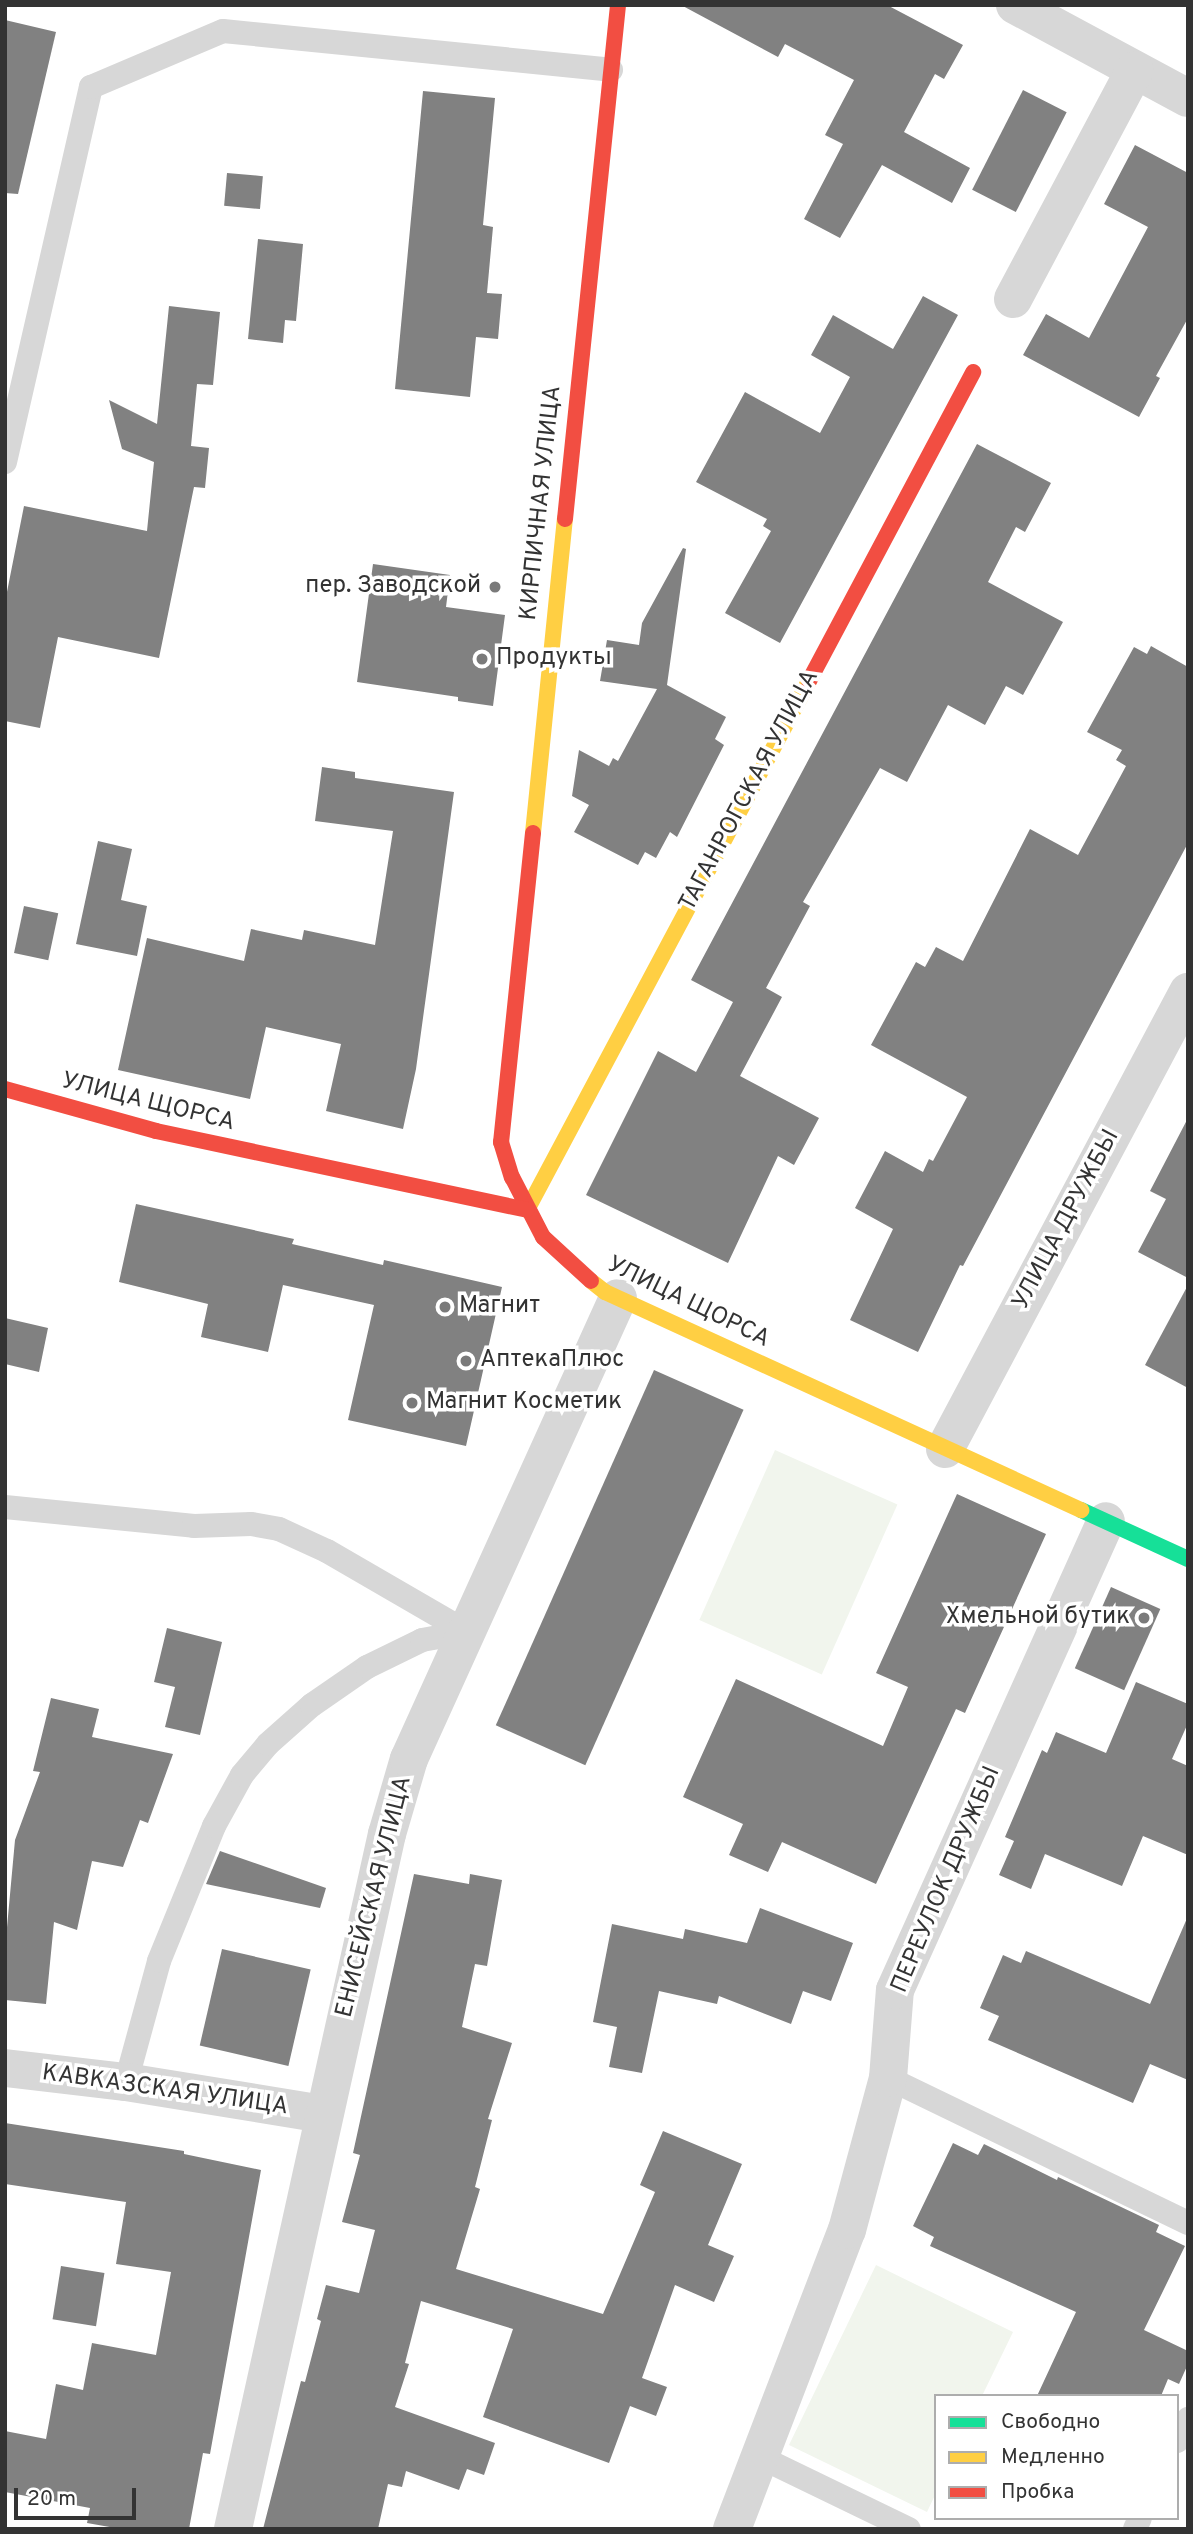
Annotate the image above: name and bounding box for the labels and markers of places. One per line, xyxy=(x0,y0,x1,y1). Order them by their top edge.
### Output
place label: пер. Заводской xyxy=(305,573,481,601)
marker: пер. Заводской xyxy=(487,579,503,595)
place label: Продукты xyxy=(496,645,612,673)
marker: Продукты xyxy=(474,651,490,667)
place label: Магнит xyxy=(459,1293,540,1321)
marker: Магнит xyxy=(437,1299,453,1315)
place label: АптекаПлюс xyxy=(480,1347,624,1375)
marker: АптекаПлюс xyxy=(458,1353,474,1369)
place label: Магнит Косметик xyxy=(426,1389,622,1417)
marker: Магнит Косметик xyxy=(404,1395,420,1411)
place label: Хмельной бутик xyxy=(946,1604,1130,1632)
marker: Хмельной бутик xyxy=(1136,1610,1152,1626)

